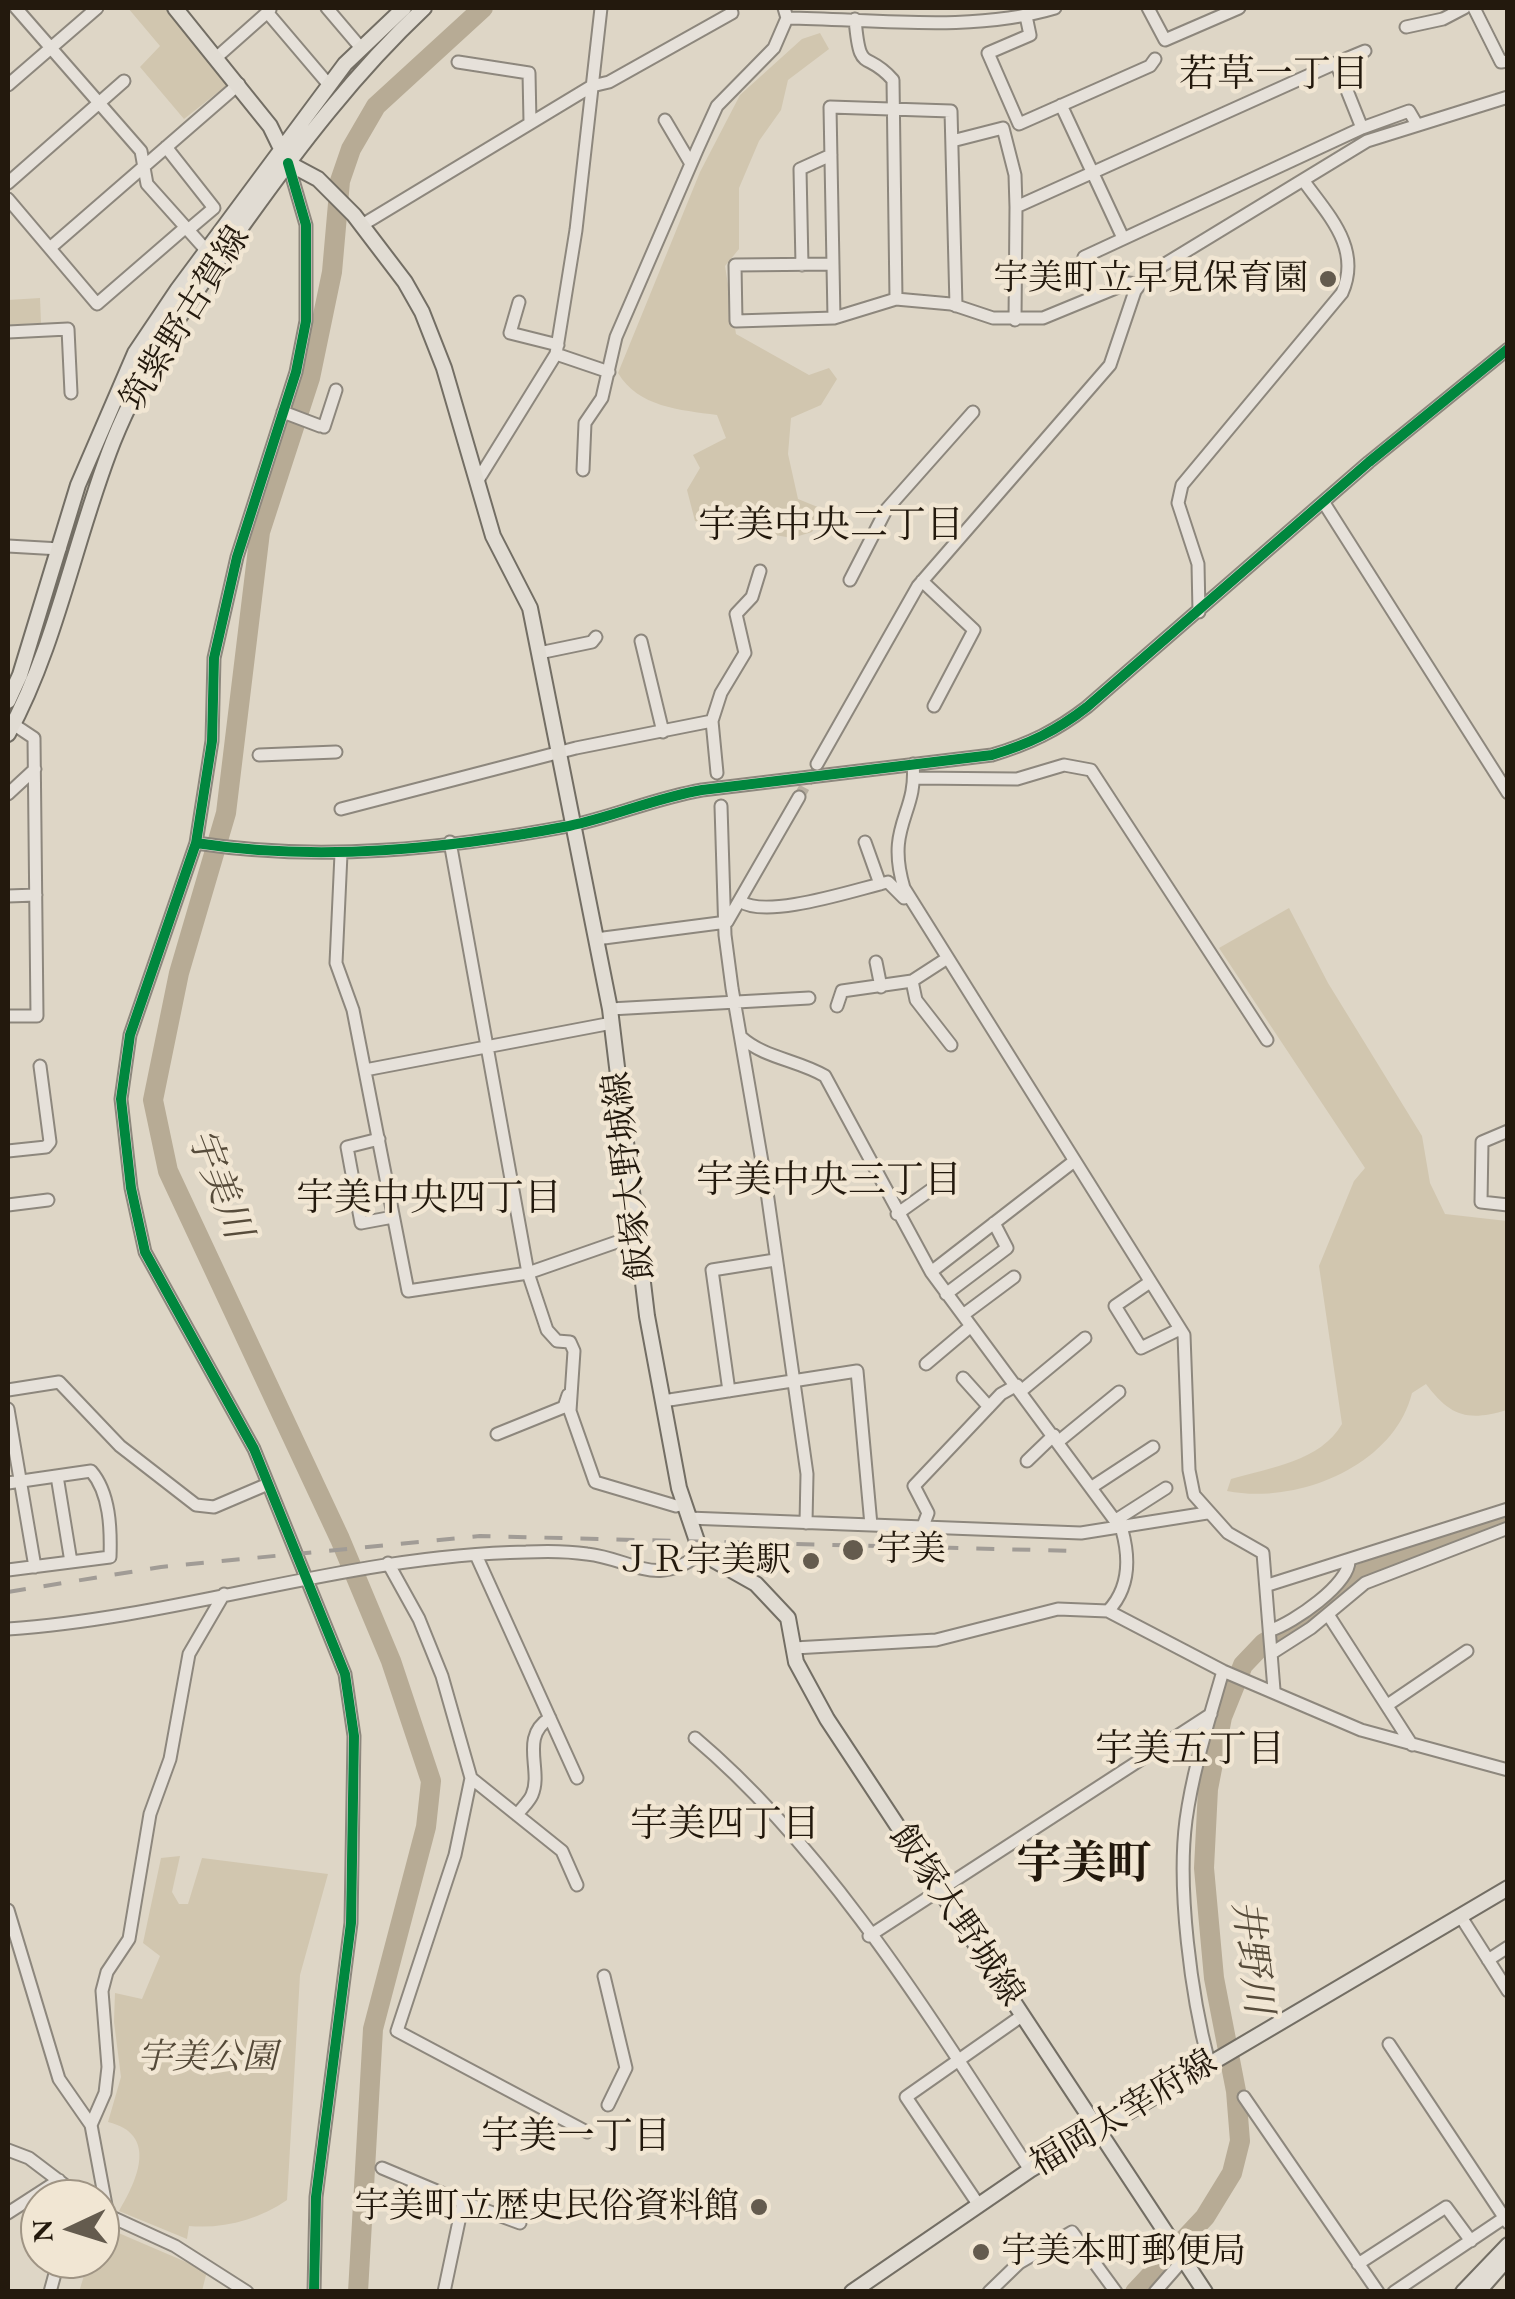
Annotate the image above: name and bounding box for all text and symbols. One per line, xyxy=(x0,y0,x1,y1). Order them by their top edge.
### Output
district label: 若草一丁目 xyxy=(1179,53,1369,99)
street label: 筑紫野古賀線 xyxy=(113,219,259,419)
place label: 宇美町立早見保育園 xyxy=(993,258,1308,300)
marker: 宇美町立早見保育園 xyxy=(1317,268,1339,290)
district label: 宇美中央二丁目 xyxy=(698,504,964,550)
street label: 飯塚大野城線 xyxy=(596,1069,664,1283)
water label: 宇美川 xyxy=(176,1123,260,1245)
district label: 宇美中央三丁目 xyxy=(696,1159,962,1205)
district label: 宇美中央四丁目 xyxy=(296,1177,562,1223)
place label: 宇美 xyxy=(876,1529,946,1571)
marker: 宇美 xyxy=(840,1537,866,1563)
place label: ＪＲ宇美駅 xyxy=(616,1540,791,1582)
marker: ＪＲ宇美駅 xyxy=(800,1550,822,1572)
district label: 宇美五丁目 xyxy=(1095,1728,1285,1774)
district label: 宇美四丁目 xyxy=(630,1803,820,1849)
street label: 飯塚大野城線 xyxy=(880,1817,1032,2015)
district label: 宇美町 xyxy=(1017,1839,1151,1893)
water label: 井野川 xyxy=(1221,1898,1281,2016)
park label: 宇美公園 xyxy=(137,2037,277,2079)
street label: 福岡太宰府線 xyxy=(1023,2042,1225,2186)
district label: 宇美一丁目 xyxy=(481,2115,671,2161)
north arrow xyxy=(20,2179,120,2279)
place label: 宇美町立歴史民俗資料館 xyxy=(354,2186,739,2228)
marker: 宇美町立歴史民俗資料館 xyxy=(748,2196,770,2218)
text: N xyxy=(23,2218,61,2244)
place label: 宇美本町郵便局 xyxy=(1001,2231,1246,2273)
marker: 宇美本町郵便局 xyxy=(970,2241,992,2263)

